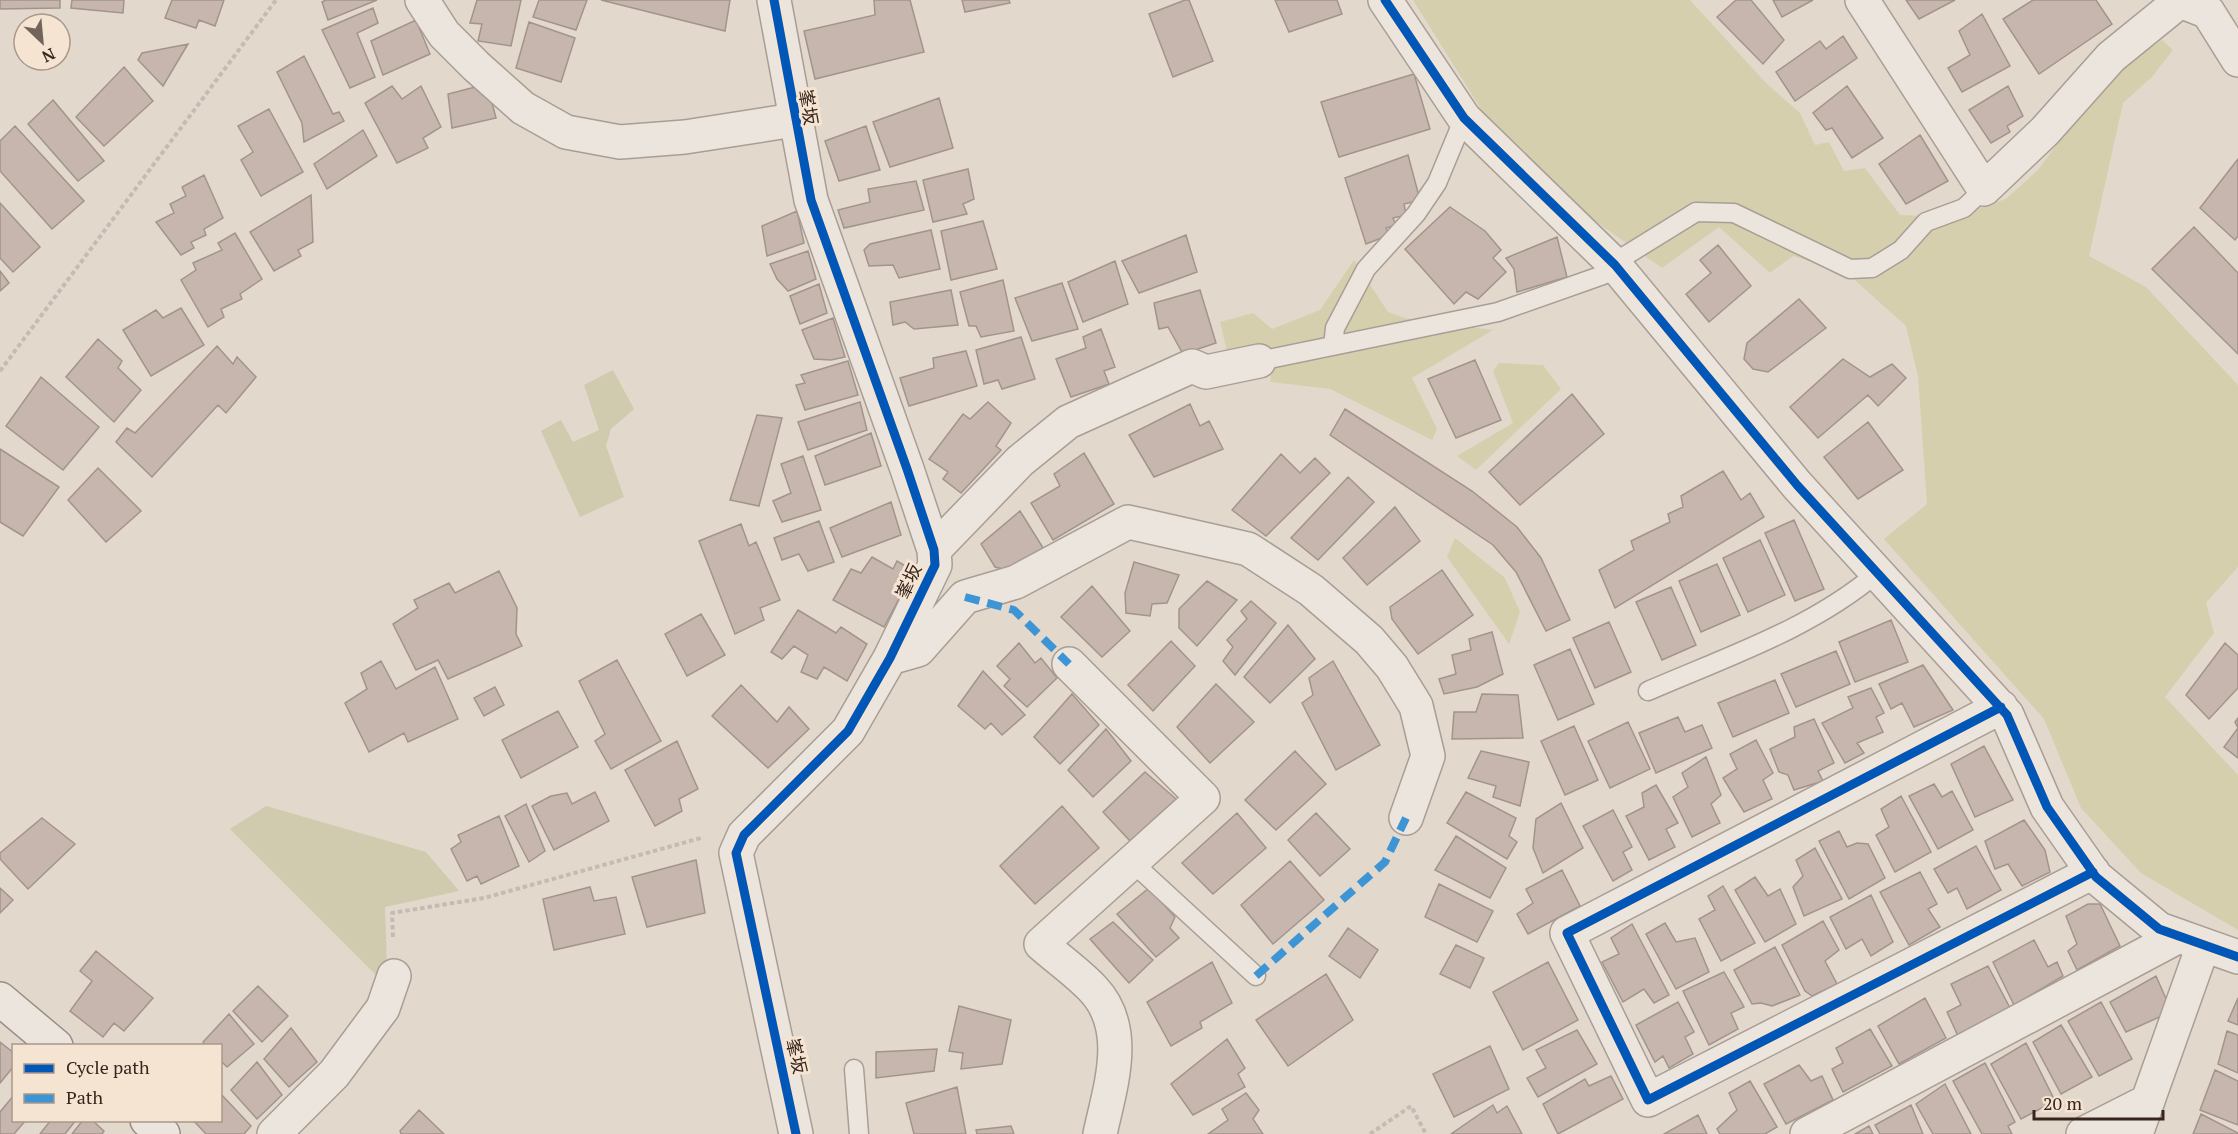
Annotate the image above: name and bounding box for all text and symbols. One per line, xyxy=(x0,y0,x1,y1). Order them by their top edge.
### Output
north arrow xyxy=(12,12,72,72)
text: N xyxy=(38,43,59,68)
street label: 峯坂 xyxy=(794,87,824,127)
street label: 峯坂 xyxy=(890,560,926,602)
street label: 峯坂 xyxy=(781,1036,813,1076)
legend xyxy=(12,1044,222,1122)
text: Cycle path xyxy=(66,1055,150,1079)
scale bar xyxy=(2034,1083,2163,1121)
text: Path xyxy=(66,1085,103,1109)
text: 20 m xyxy=(2043,1091,2083,1115)

